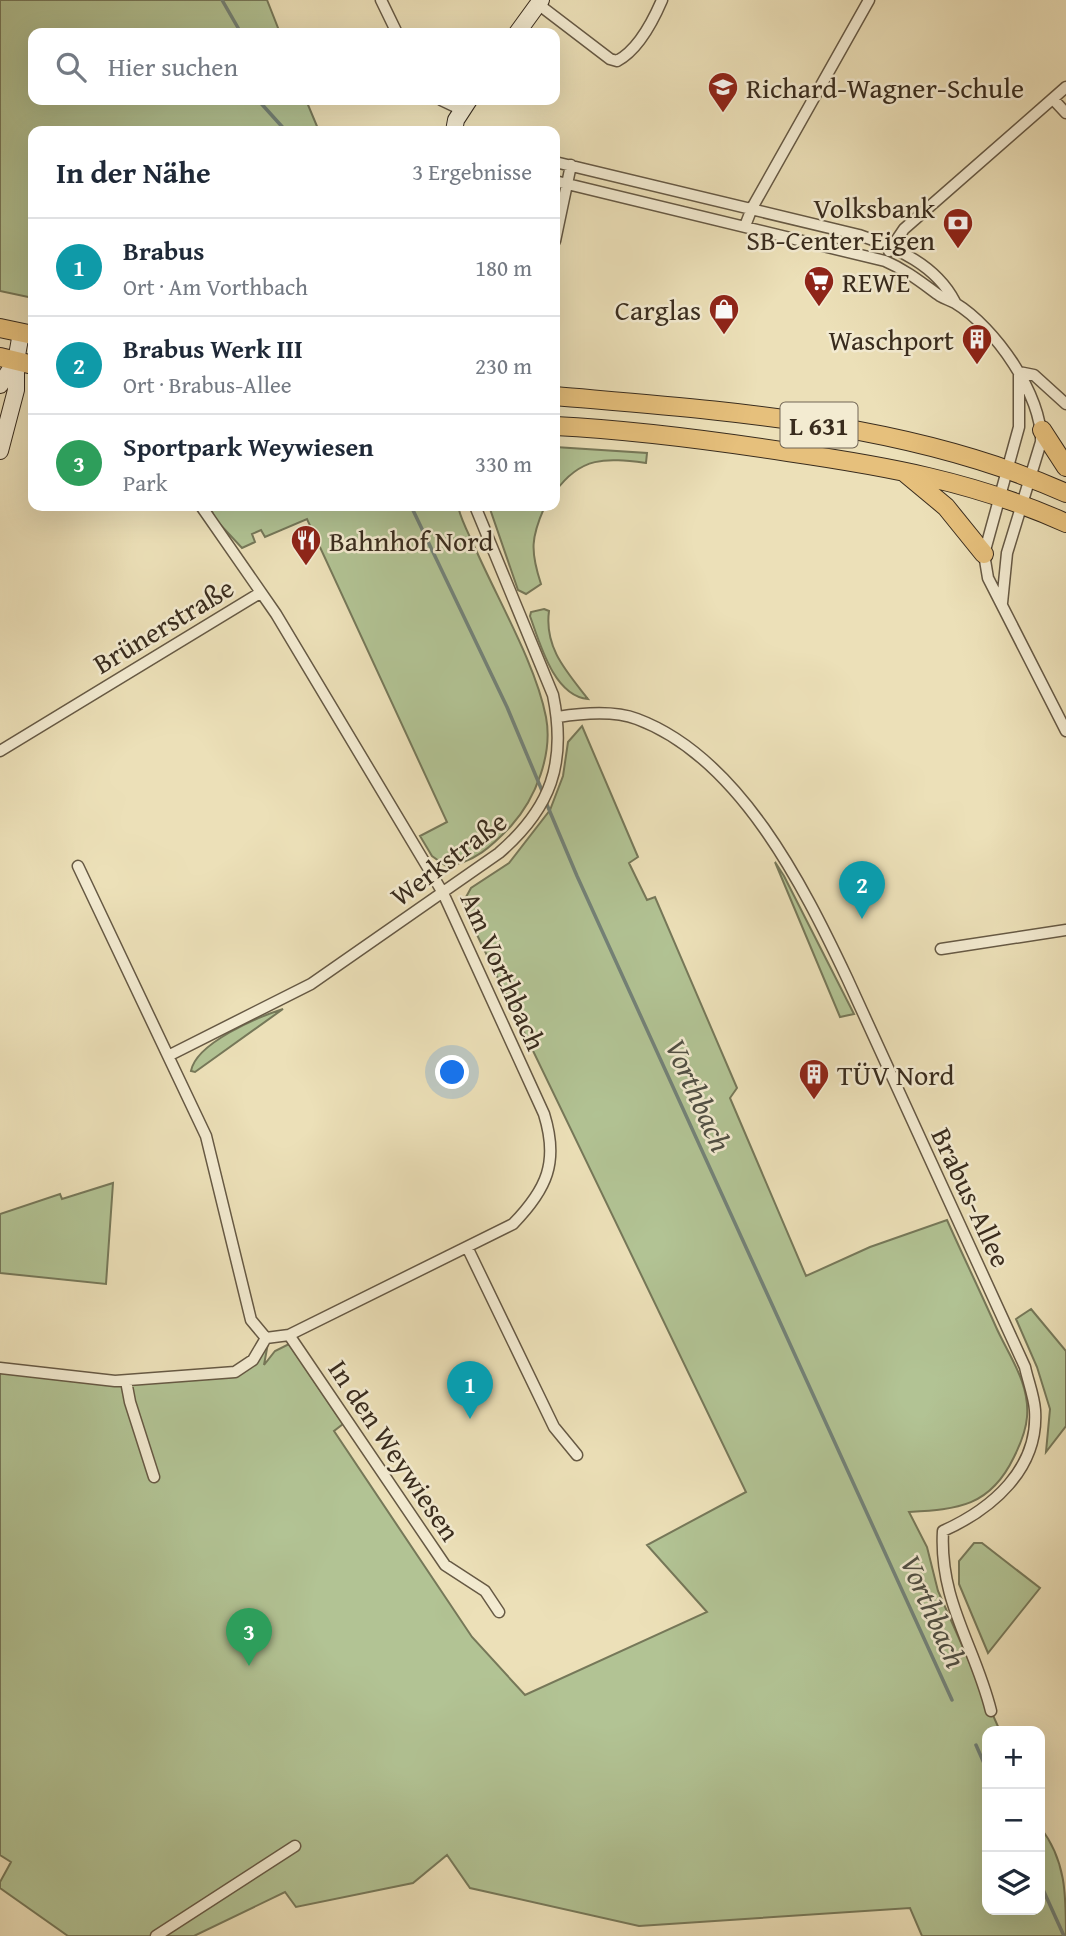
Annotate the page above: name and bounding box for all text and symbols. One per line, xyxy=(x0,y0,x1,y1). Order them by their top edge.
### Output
search box xyxy=(28,28,560,105)
text: Hier suchen xyxy=(108,47,238,86)
icon: search xyxy=(52,48,90,86)
place label: Richard-Wagner-Schule xyxy=(746,67,1024,108)
school or university icon: Richard-Wagner-Schule xyxy=(706,70,740,114)
text: In der Nähe xyxy=(56,150,211,194)
text: 3 Ergebnisse xyxy=(412,155,532,188)
place label: Volksbank SB-Center Eigen xyxy=(746,187,936,260)
bank icon: Volksbank SB-Center Eigen xyxy=(941,206,975,250)
text: Brabus xyxy=(123,231,204,270)
text: 1 xyxy=(73,251,85,284)
text: 180 m xyxy=(475,251,532,284)
place label: REWE xyxy=(842,261,910,302)
supermarket icon: REWE xyxy=(802,264,836,308)
text: Ort · Am Vorthbach xyxy=(123,270,308,303)
place label: Carglas xyxy=(615,289,701,330)
shop icon: Carglas xyxy=(707,292,741,336)
place label: Waschport xyxy=(828,319,954,360)
building icon: Waschport xyxy=(960,322,994,366)
text: Brabus Werk III xyxy=(123,329,303,368)
text: 2 xyxy=(73,349,85,382)
text: 230 m xyxy=(475,349,532,382)
text: Ort · Brabus-Allee xyxy=(123,368,292,401)
road number: L 631 xyxy=(780,402,858,448)
text: Sportpark Weywiesen xyxy=(123,427,374,466)
text: 3 xyxy=(73,447,85,480)
text: 330 m xyxy=(475,447,532,480)
text: Park xyxy=(123,466,167,499)
place label: Bahnhof Nord xyxy=(329,520,494,561)
restaurant icon: Bahnhof Nord xyxy=(289,523,323,567)
street label: Brünerstraße xyxy=(85,567,241,683)
street label: Werkstraße xyxy=(381,801,515,915)
pin: 2 xyxy=(839,861,885,919)
street label: Am Vorthbach xyxy=(451,885,557,1057)
water label: Vorthbach xyxy=(654,1031,744,1159)
place label: TÜV Nord xyxy=(837,1054,954,1095)
your location xyxy=(435,1055,469,1089)
building icon: TÜV Nord xyxy=(797,1057,831,1101)
street label: Brabus-Allee xyxy=(922,1120,1022,1274)
street label: In den Weywiesen xyxy=(319,1351,471,1549)
pin: 1 xyxy=(447,1361,493,1419)
water label: Vorthbach xyxy=(889,1547,979,1675)
pin: 3 xyxy=(226,1608,272,1666)
map controls xyxy=(982,1726,1045,1915)
button: + xyxy=(982,1726,1045,1789)
button: − xyxy=(982,1789,1045,1852)
button: layers xyxy=(982,1852,1045,1915)

